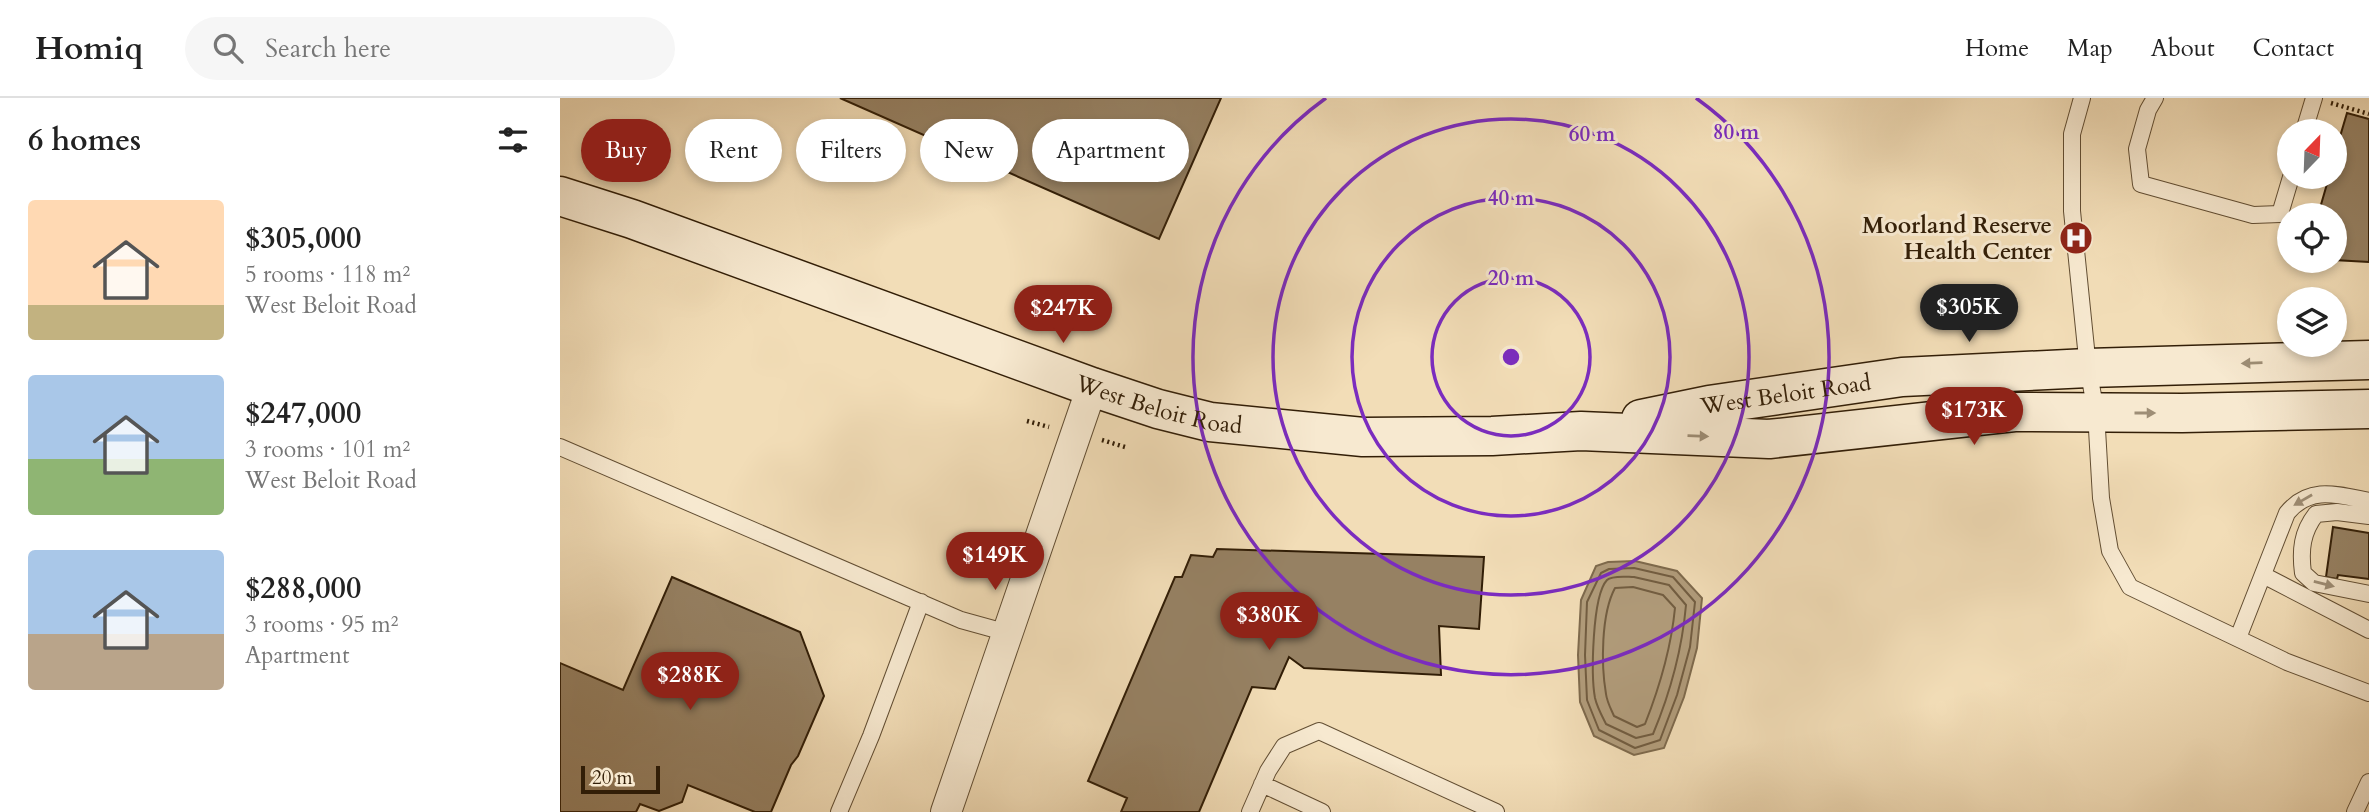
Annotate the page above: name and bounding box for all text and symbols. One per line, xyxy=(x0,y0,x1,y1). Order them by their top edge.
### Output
search box xyxy=(185,17,675,80)
text: Homiq xyxy=(35,26,143,71)
icon: search xyxy=(209,29,247,67)
text: Search here xyxy=(265,31,391,66)
text: Home xyxy=(1965,32,2029,65)
text: Map xyxy=(2067,32,2113,65)
text: About xyxy=(2151,32,2215,65)
text: Contact xyxy=(2253,32,2334,65)
text: 80 m xyxy=(1713,118,1760,147)
chip: Buy xyxy=(581,119,671,182)
chip: Rent xyxy=(685,119,782,182)
chip: Filters xyxy=(796,119,906,182)
chip: New xyxy=(920,119,1018,182)
chip: Apartment xyxy=(1032,119,1189,182)
north arrow xyxy=(2277,119,2347,189)
map controls xyxy=(2277,119,2347,357)
text: 6 homes xyxy=(28,120,141,161)
text: 60 m xyxy=(1569,120,1616,149)
icon: filters xyxy=(494,121,532,159)
text: 40 m xyxy=(1488,184,1535,213)
button: locate xyxy=(2277,203,2347,273)
place label: Moorland Reserve Health Center xyxy=(1862,210,2053,267)
text: $305,000 xyxy=(245,218,361,259)
hospital icon: Moorland Reserve Health Center xyxy=(2057,219,2095,257)
icon: home xyxy=(84,228,168,312)
text: 5 rooms · 118 m² xyxy=(245,259,410,290)
text: 20 m xyxy=(1488,264,1535,293)
pin: $305K xyxy=(1920,285,2018,344)
pin: $247K xyxy=(1014,286,1112,345)
button: layers xyxy=(2277,287,2347,357)
text: West Beloit Road xyxy=(245,290,417,321)
text: $305K xyxy=(1936,291,2002,322)
text: $247K xyxy=(1030,292,1096,323)
centre of rings xyxy=(1499,345,1523,369)
one-way arrow xyxy=(2241,358,2263,369)
street label: West Beloit Road xyxy=(1070,367,1245,441)
street label: West Beloit Road xyxy=(1698,367,1874,422)
pin: $173K xyxy=(1925,388,2023,447)
text: $247,000 xyxy=(245,393,361,434)
text: $173K xyxy=(1941,394,2007,425)
icon: home xyxy=(84,403,168,487)
one-way arrow xyxy=(2134,407,2156,419)
one-way arrow xyxy=(1687,430,1709,441)
text: 3 rooms · 101 m² xyxy=(245,434,410,465)
text: West Beloit Road xyxy=(245,465,417,496)
one-way arrow xyxy=(2294,494,2313,507)
pin: $149K xyxy=(946,532,1044,592)
text: $149K xyxy=(962,539,1028,570)
text: $288,000 xyxy=(245,568,361,609)
icon: home xyxy=(84,578,168,662)
one-way arrow xyxy=(2313,579,2335,590)
pin: $380K xyxy=(1220,592,1318,652)
text: $380K xyxy=(1236,599,1302,630)
text: 3 rooms · 95 m² xyxy=(245,609,398,640)
text: Apartment xyxy=(245,640,349,671)
pin: $288K xyxy=(641,652,739,712)
text: $288K xyxy=(657,659,723,690)
scale bar xyxy=(581,763,660,795)
text: 20 m xyxy=(592,765,633,791)

